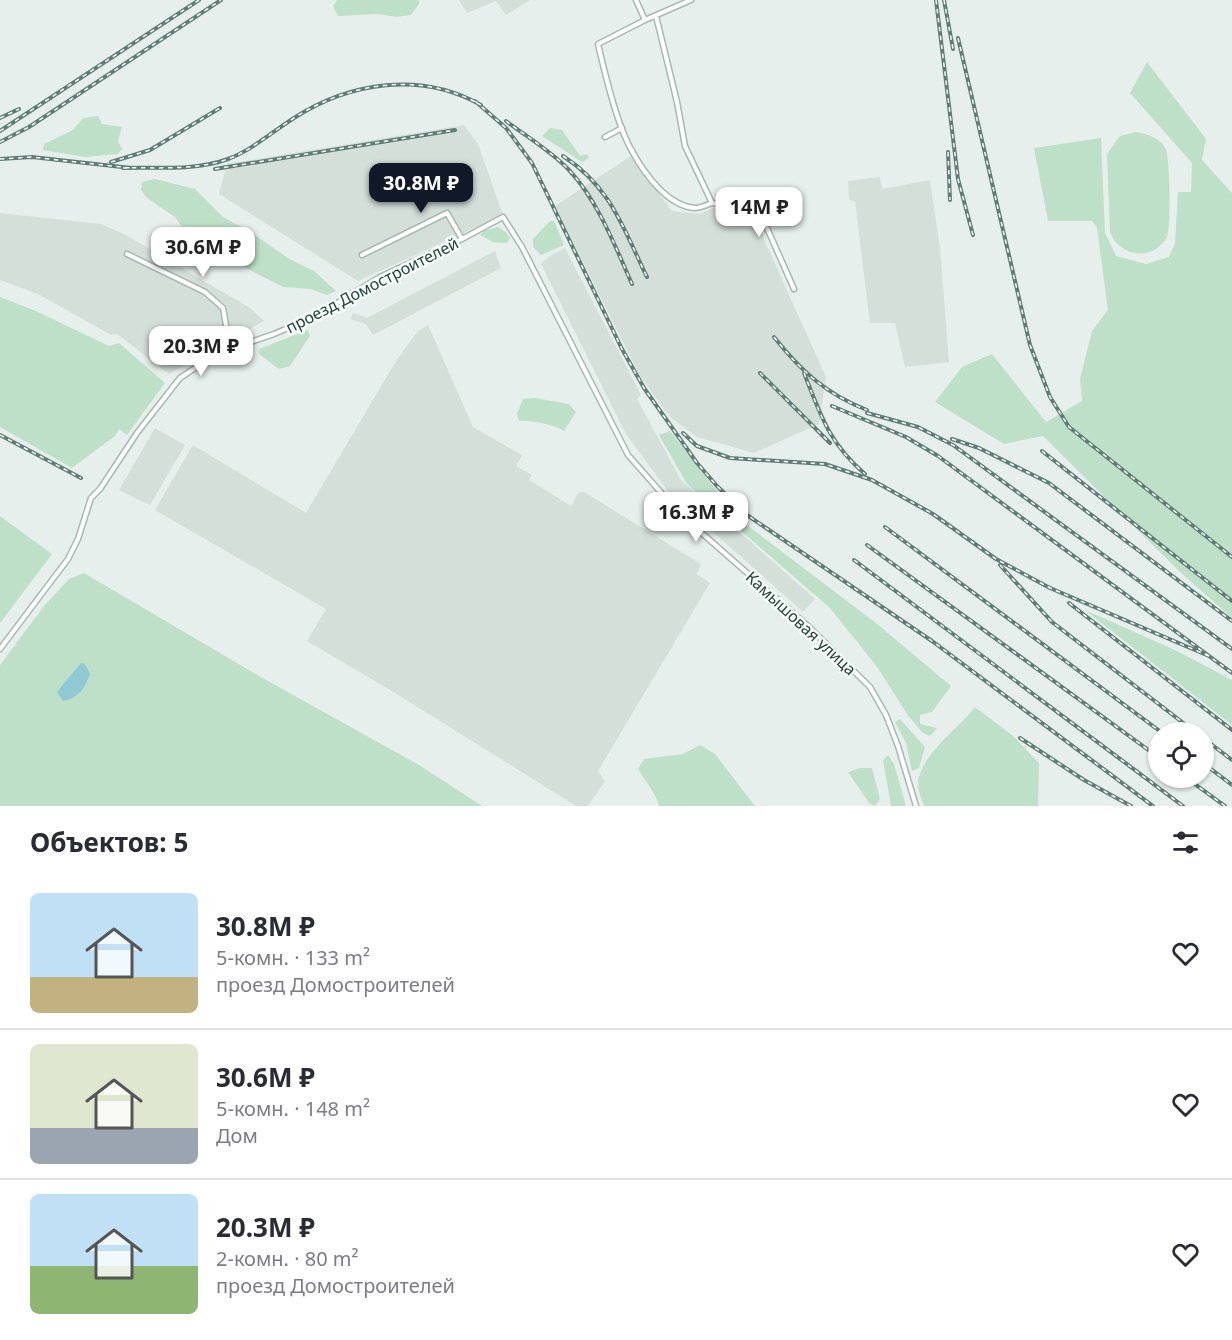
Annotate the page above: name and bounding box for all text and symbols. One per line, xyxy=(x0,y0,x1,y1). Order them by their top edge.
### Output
pin: 30.8M ₽ xyxy=(366,163,476,214)
text: 30.8M ₽ xyxy=(383,169,459,196)
pin: 14M ₽ xyxy=(717,187,801,238)
text: 14M ₽ xyxy=(730,193,788,220)
pin: 30.6M ₽ xyxy=(148,227,258,278)
street label: проезд Домостроителей xyxy=(282,232,462,338)
text: 30.6M ₽ xyxy=(165,233,241,260)
pin: 20.3M ₽ xyxy=(146,326,256,377)
text: 20.3M ₽ xyxy=(163,332,239,359)
pin: 16.3M ₽ xyxy=(641,492,751,543)
text: 16.3M ₽ xyxy=(658,498,734,525)
street label: Камышовая улица xyxy=(741,566,861,680)
map controls xyxy=(1148,722,1214,788)
button: locate xyxy=(1148,722,1214,788)
text: Объектов: 5 xyxy=(30,824,188,860)
icon: filters xyxy=(1169,826,1202,859)
text: 30.8M ₽ xyxy=(216,908,315,944)
icon: home xyxy=(78,917,150,989)
icon: heart xyxy=(1169,937,1202,970)
text: 5-комн. · 133 m² xyxy=(216,944,370,971)
text: проезд Домостроителей xyxy=(216,971,455,998)
text: 30.6M ₽ xyxy=(216,1059,315,1095)
icon: home xyxy=(78,1068,150,1140)
icon: heart xyxy=(1169,1088,1202,1121)
text: 5-комн. · 148 m² xyxy=(216,1095,370,1122)
text: Дом xyxy=(216,1122,258,1149)
text: 20.3M ₽ xyxy=(216,1209,315,1245)
icon: home xyxy=(78,1218,150,1290)
icon: heart xyxy=(1169,1238,1202,1271)
text: 2-комн. · 80 m² xyxy=(216,1245,359,1272)
text: проезд Домостроителей xyxy=(216,1272,455,1299)

